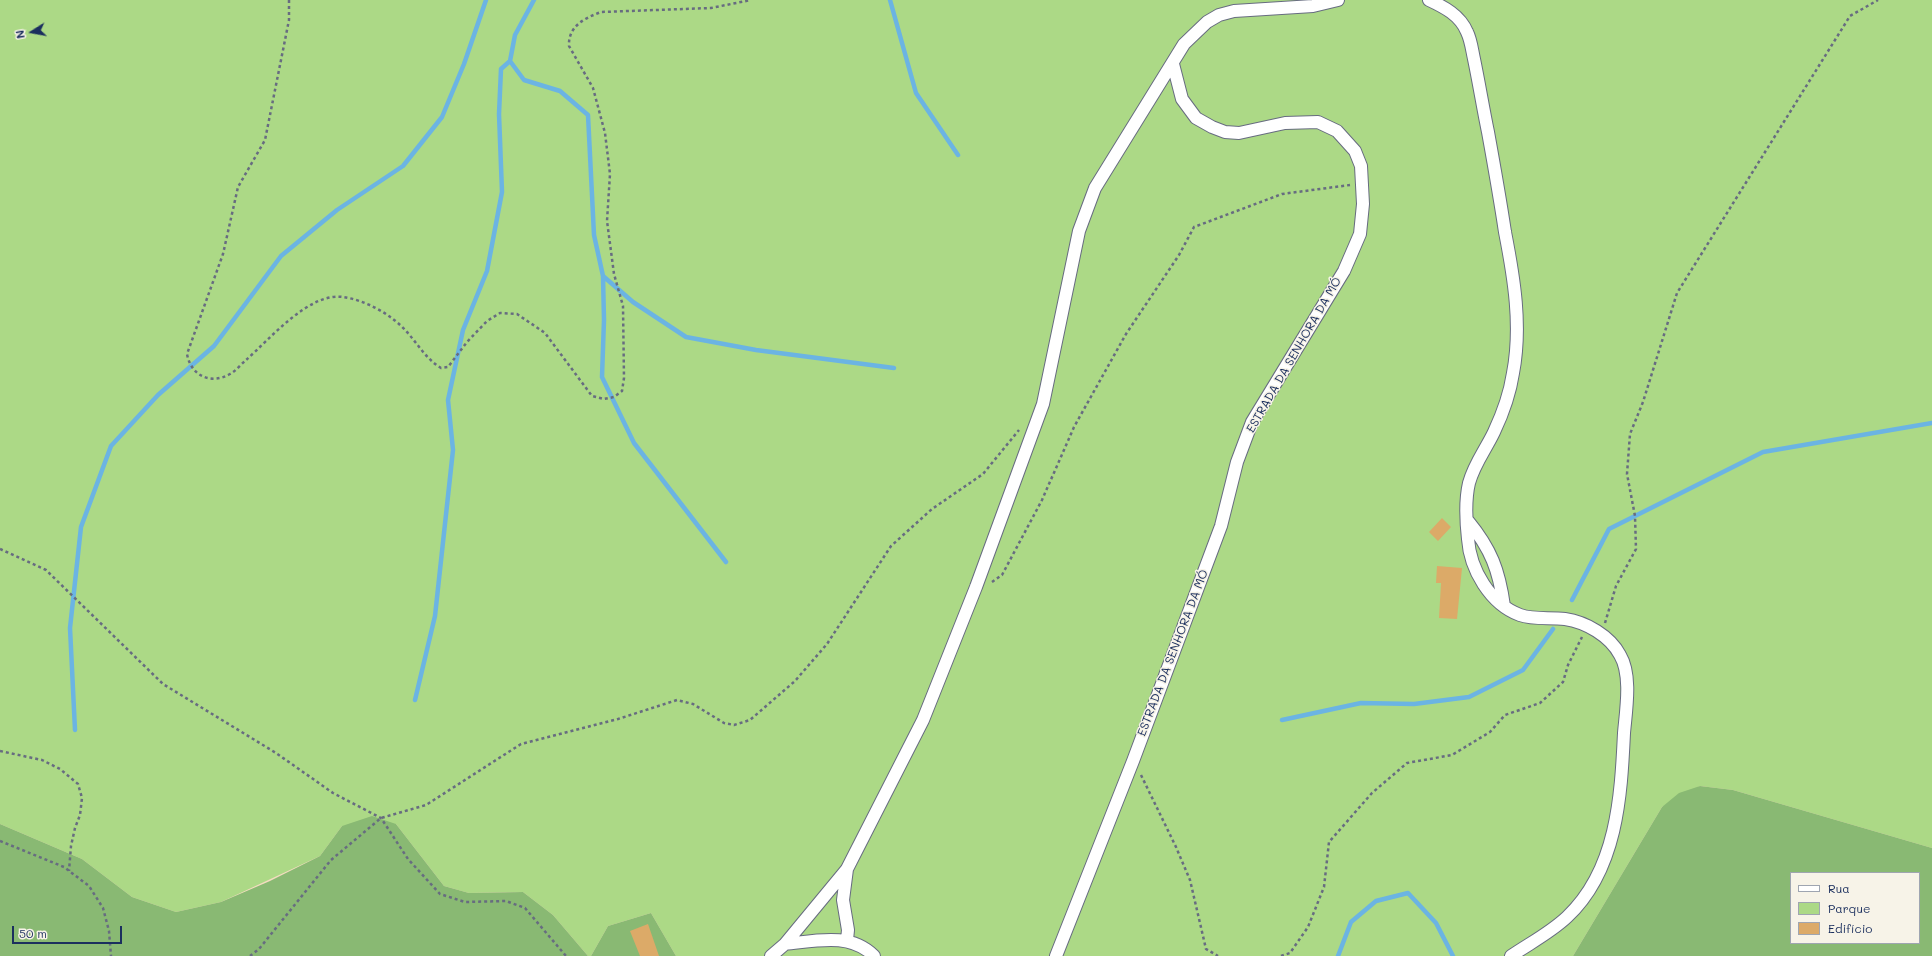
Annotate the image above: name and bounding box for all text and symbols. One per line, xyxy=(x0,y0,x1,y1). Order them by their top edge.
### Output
north arrow xyxy=(12,12,52,52)
text: N xyxy=(12,29,28,40)
street label: ESTRADA DA SENHORA DA MÓ xyxy=(1244,275,1344,435)
street label: ESTRADA DA SENHORA DA MÓ xyxy=(1135,568,1211,738)
legend xyxy=(1790,872,1920,944)
text: Rua xyxy=(1828,880,1850,896)
text: Parque xyxy=(1828,900,1871,916)
scale bar xyxy=(14,918,124,944)
text: Edifício xyxy=(1828,920,1872,936)
text: 50 m xyxy=(19,925,47,941)

